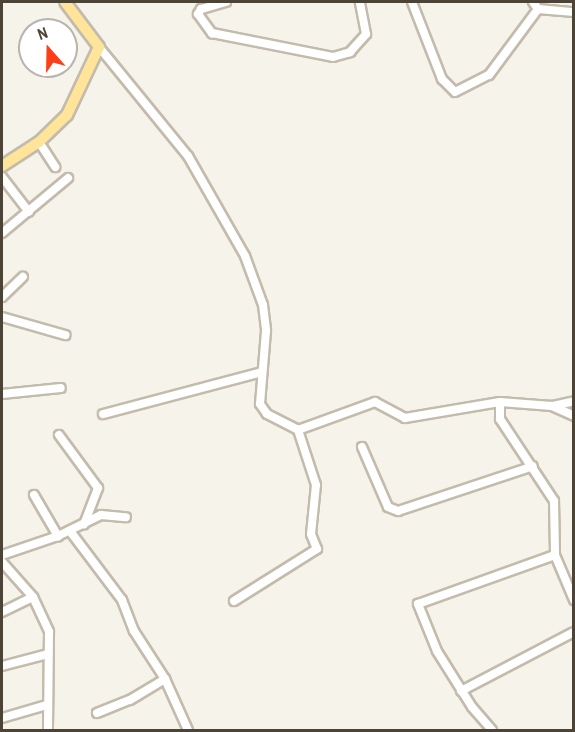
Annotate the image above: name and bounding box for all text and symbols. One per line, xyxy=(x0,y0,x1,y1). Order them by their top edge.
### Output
north arrow xyxy=(18,18,78,78)
text: N xyxy=(34,21,51,45)

